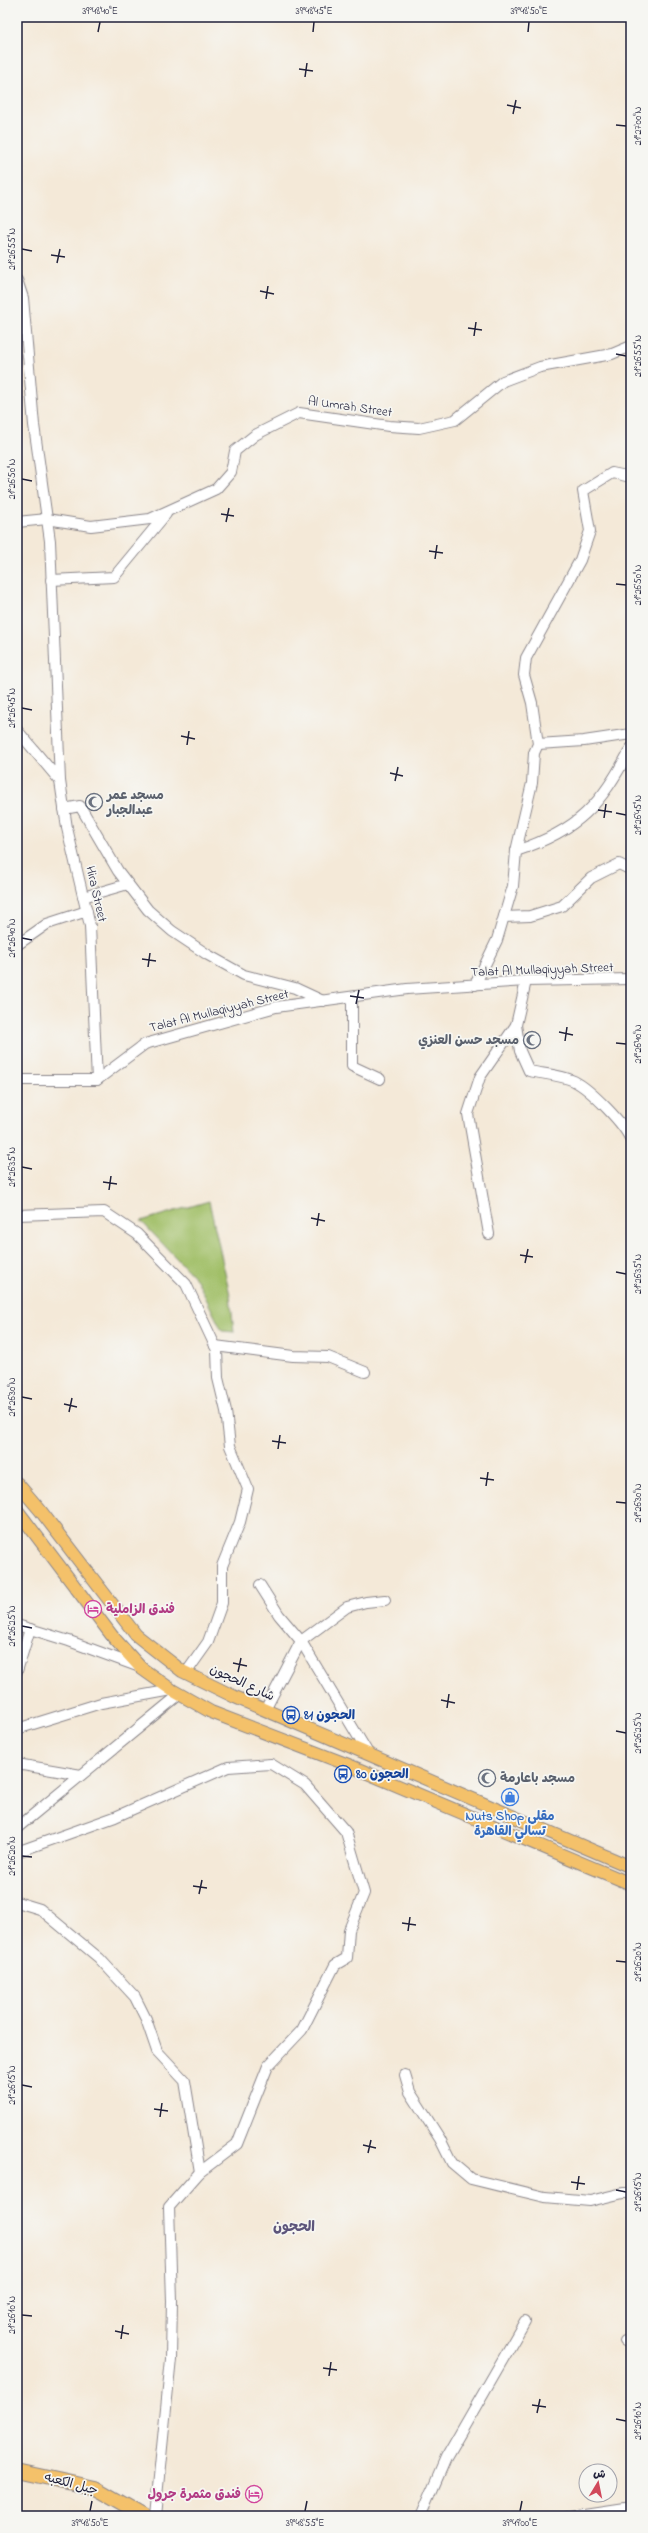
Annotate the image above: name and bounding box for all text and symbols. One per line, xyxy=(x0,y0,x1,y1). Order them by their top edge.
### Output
text: 39°48'40"E xyxy=(82,4,118,19)
text: 39°48'45"E xyxy=(296,4,332,19)
text: 39°48'50"E xyxy=(510,4,548,19)
text: 21°27'00"N xyxy=(631,106,646,145)
text: 21°26'55"N xyxy=(5,228,20,270)
text: 21°26'55"N xyxy=(631,335,646,377)
street label: Al Umrah Street xyxy=(307,392,394,422)
text: 21°26'50"N xyxy=(5,459,20,499)
text: 21°26'50"N xyxy=(631,565,646,605)
text: 21°26'45"N xyxy=(5,688,20,728)
place label: مسجد عمر عبدالجبار xyxy=(105,786,164,820)
mosque icon: مسجد عمر عبدالجبار xyxy=(84,792,104,812)
text: 21°26'45"N xyxy=(631,795,646,835)
street label: Hira Street xyxy=(80,864,112,924)
text: 21°26'40"N xyxy=(5,918,20,957)
street label: Talat Al Mullaqiyyah Street xyxy=(470,958,614,983)
street label: Talat Al Mullaqiyyah Street xyxy=(147,984,291,1038)
text: 21°26'40"N xyxy=(631,1024,646,1063)
mosque icon: مسجد حسن العنزي xyxy=(522,1030,542,1050)
place label: مسجد حسن العنزي xyxy=(418,1031,519,1050)
text: 21°26'35"N xyxy=(5,1147,20,1187)
text: 21°26'35"N xyxy=(631,1254,646,1294)
text: 21°26'30"N xyxy=(5,1377,20,1416)
text: 21°26'30"N xyxy=(631,1483,646,1522)
hotel icon: فندق الزاملية xyxy=(83,1599,103,1619)
place label: فندق الزاملية xyxy=(106,1600,175,1619)
text: 21°26'25"N xyxy=(5,1605,20,1647)
street label: شارع الحجون xyxy=(207,1660,277,1706)
bus stop icon: الحجون 81 xyxy=(281,1705,301,1725)
place label: الحجون 81 xyxy=(303,1706,355,1725)
text: 21°26'25"N xyxy=(631,1712,646,1754)
bus stop icon: الحجون 80 xyxy=(333,1764,353,1784)
place label: الحجون 80 xyxy=(355,1765,409,1784)
mosque icon: مسجد باعارمة xyxy=(477,1768,497,1788)
place label: مسجد باعارمة xyxy=(500,1769,575,1788)
shop icon: Nuts Shop مقلى تسالي القاهرة xyxy=(500,1787,520,1807)
place label: Nuts Shop مقلى تسالي القاهرة xyxy=(465,1807,555,1843)
text: 21°26'20"N xyxy=(5,1836,20,1876)
text: 21°26'20"N xyxy=(631,1942,646,1982)
text: 21°26'15"N xyxy=(5,2065,20,2105)
text: 21°26'15"N xyxy=(631,2172,646,2212)
district label: الحجون xyxy=(273,2217,315,2238)
text: 21°26'10"N xyxy=(5,2296,20,2334)
text: 21°26'10"N xyxy=(631,2402,646,2440)
north arrow xyxy=(578,2463,618,2503)
text: ش xyxy=(592,2465,607,2483)
street label: جبل الكعبه xyxy=(42,2468,100,2500)
hotel icon: فندق مثمرة جرول xyxy=(244,2484,264,2504)
place label: فندق مثمرة جرول xyxy=(147,2485,241,2504)
text: 39°48'50"E xyxy=(71,2516,109,2531)
text: 39°48'55"E xyxy=(286,2516,324,2531)
text: 39°49'00"E xyxy=(502,2516,538,2531)

